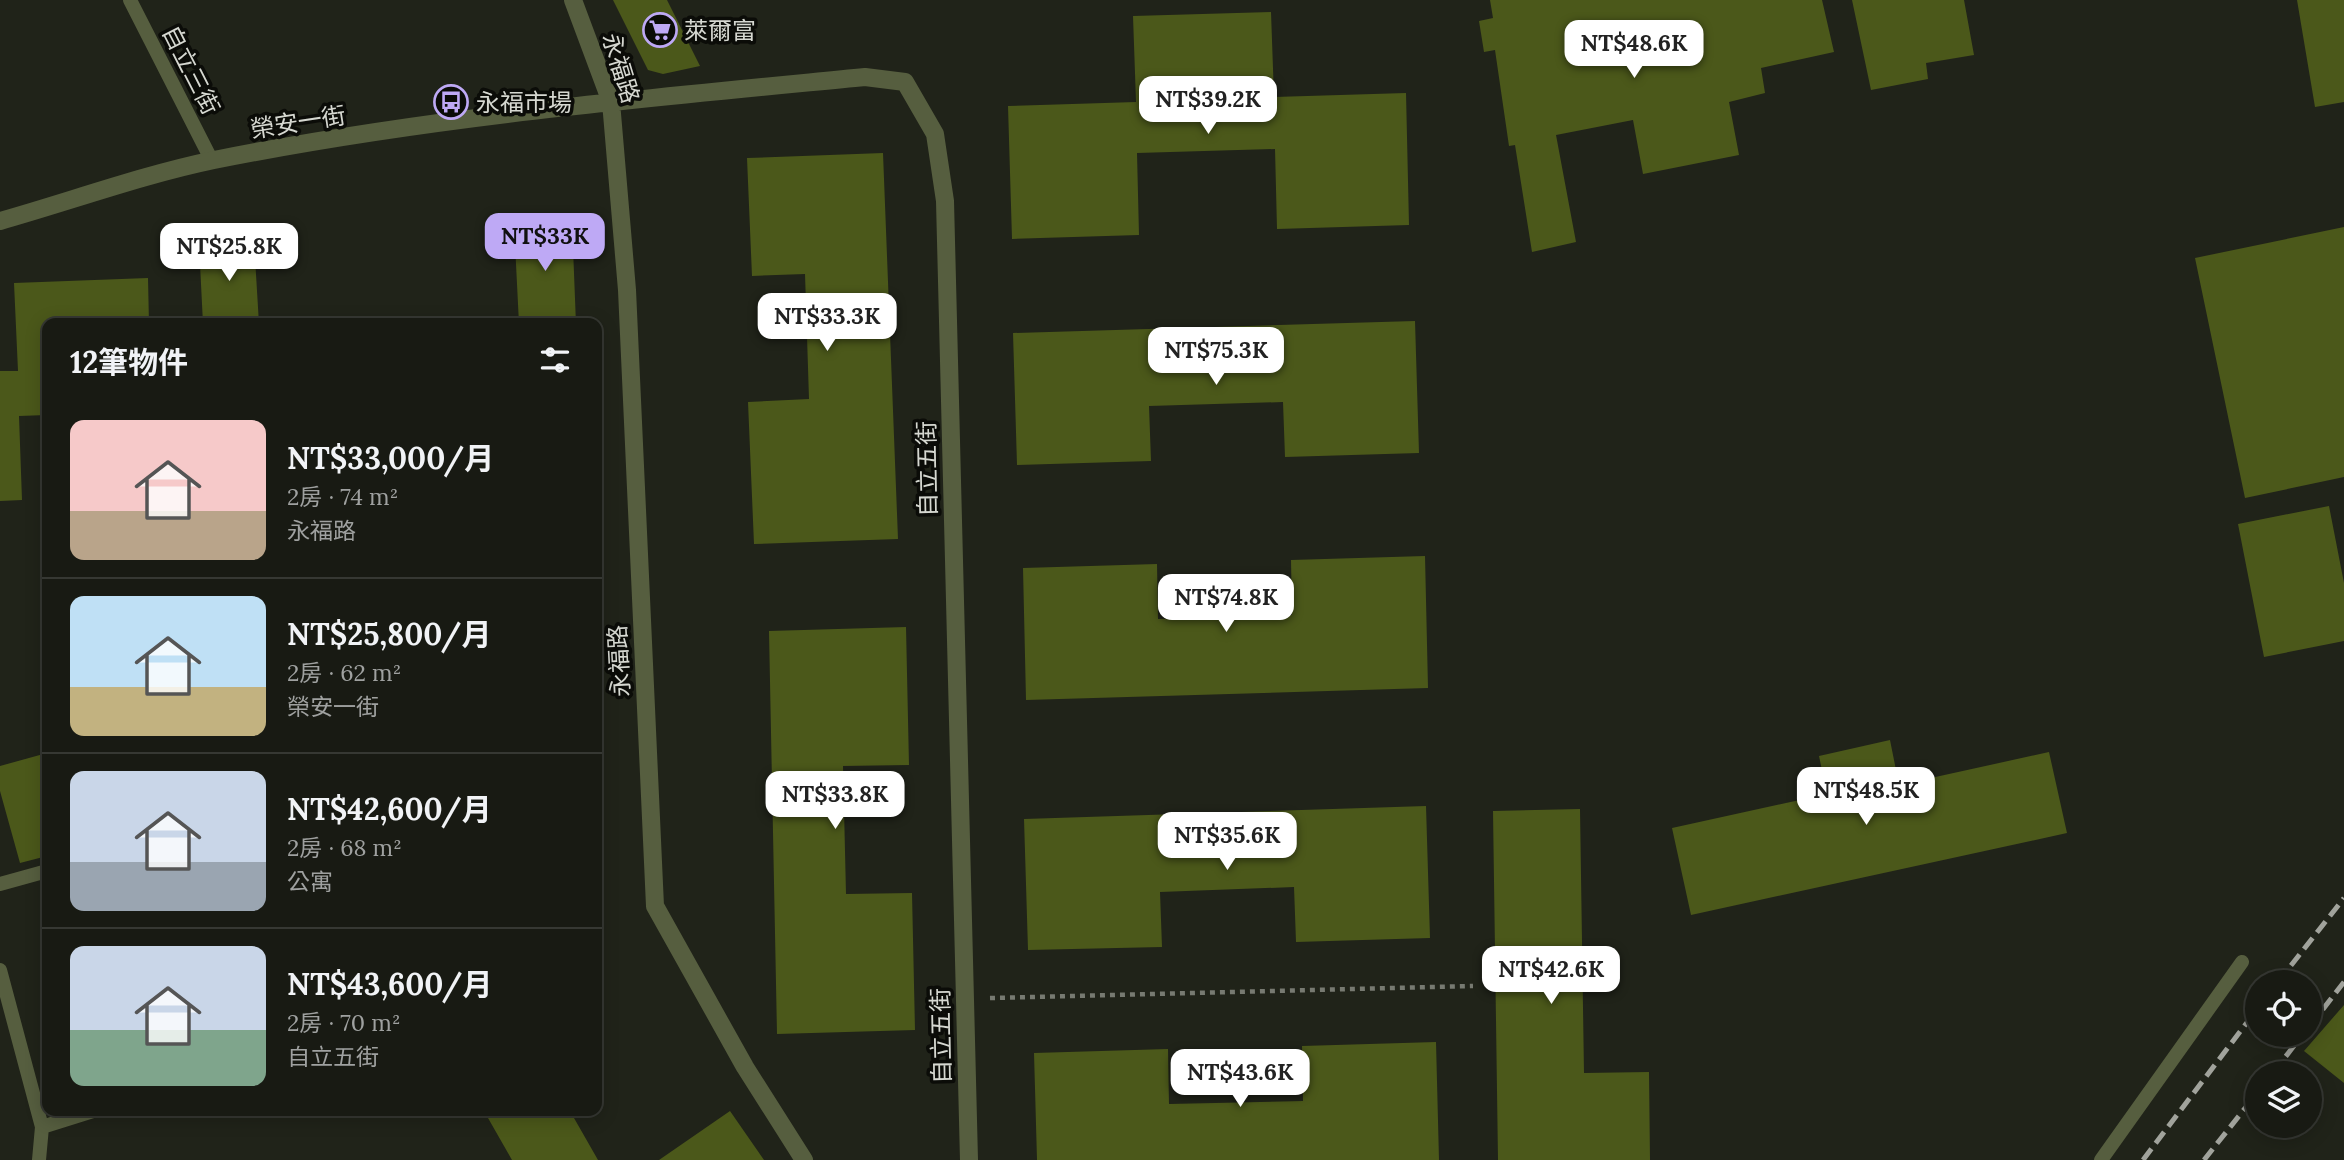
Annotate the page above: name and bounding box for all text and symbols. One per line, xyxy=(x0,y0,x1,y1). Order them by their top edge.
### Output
supermarket icon: 萊爾富 xyxy=(641,11,679,49)
place label: 萊爾富 xyxy=(684,15,756,46)
street label: 自立三街 xyxy=(155,20,227,120)
pin: NT$48.6K xyxy=(1562,20,1706,80)
text: NT$48.6K xyxy=(1581,28,1687,57)
street label: 永福路 xyxy=(596,29,646,107)
pin: NT$39.2K xyxy=(1136,76,1280,136)
bus stop icon: 永福市場 xyxy=(432,83,470,121)
text: NT$39.2K xyxy=(1155,84,1261,113)
place label: 永福市場 xyxy=(476,87,572,118)
street label: 榮安一街 xyxy=(248,99,348,145)
pin: NT$33K xyxy=(488,214,602,273)
text: NT$33K xyxy=(501,221,589,250)
pin: NT$25.8K xyxy=(157,224,301,283)
text: NT$25.8K xyxy=(176,231,282,260)
pin: NT$33.3K xyxy=(755,294,899,353)
text: NT$33.3K xyxy=(774,301,880,330)
pin: NT$75.3K xyxy=(1144,328,1288,387)
text: NT$75.3K xyxy=(1164,335,1268,364)
icon: filters xyxy=(536,341,574,379)
text: 12筆物件 xyxy=(70,343,188,381)
street label: 自立五街 xyxy=(911,421,943,517)
text: NT$33,000/月 xyxy=(287,439,494,477)
icon: home xyxy=(126,448,210,532)
text: 2房 · 74 m² xyxy=(287,482,398,511)
text: 永福路 xyxy=(287,516,356,545)
pin: NT$74.8K xyxy=(1154,574,1298,634)
text: NT$74.8K xyxy=(1174,582,1278,611)
text: NT$25,800/月 xyxy=(287,615,491,653)
icon: home xyxy=(126,624,210,708)
street label: 永福路 xyxy=(602,624,636,698)
text: 2房 · 62 m² xyxy=(287,658,401,687)
text: 榮安一街 xyxy=(287,692,379,721)
pin: NT$48.5K xyxy=(1794,768,1938,827)
pin: NT$33.8K xyxy=(763,772,907,831)
text: NT$48.5K xyxy=(1813,775,1919,804)
text: NT$33.8K xyxy=(782,779,888,808)
text: NT$42,600/月 xyxy=(287,790,492,828)
icon: home xyxy=(126,799,210,883)
pin: NT$35.6K xyxy=(1155,812,1299,872)
text: NT$35.6K xyxy=(1174,820,1280,849)
text: 2房 · 68 m² xyxy=(287,833,402,862)
text: 公寓 xyxy=(287,867,333,896)
pin: NT$42.6K xyxy=(1479,946,1623,1006)
text: NT$42.6K xyxy=(1498,954,1604,983)
text: NT$43,600/月 xyxy=(287,965,493,1003)
map controls xyxy=(2245,970,2322,1138)
button: locate xyxy=(2245,970,2322,1047)
icon: home xyxy=(126,974,210,1058)
street label: 自立五街 xyxy=(925,988,957,1084)
text: 2房 · 70 m² xyxy=(287,1008,401,1037)
text: 自立五街 xyxy=(287,1042,379,1071)
pin: NT$43.6K xyxy=(1168,1050,1312,1109)
text: NT$43.6K xyxy=(1187,1057,1293,1086)
button: layers xyxy=(2245,1061,2322,1138)

